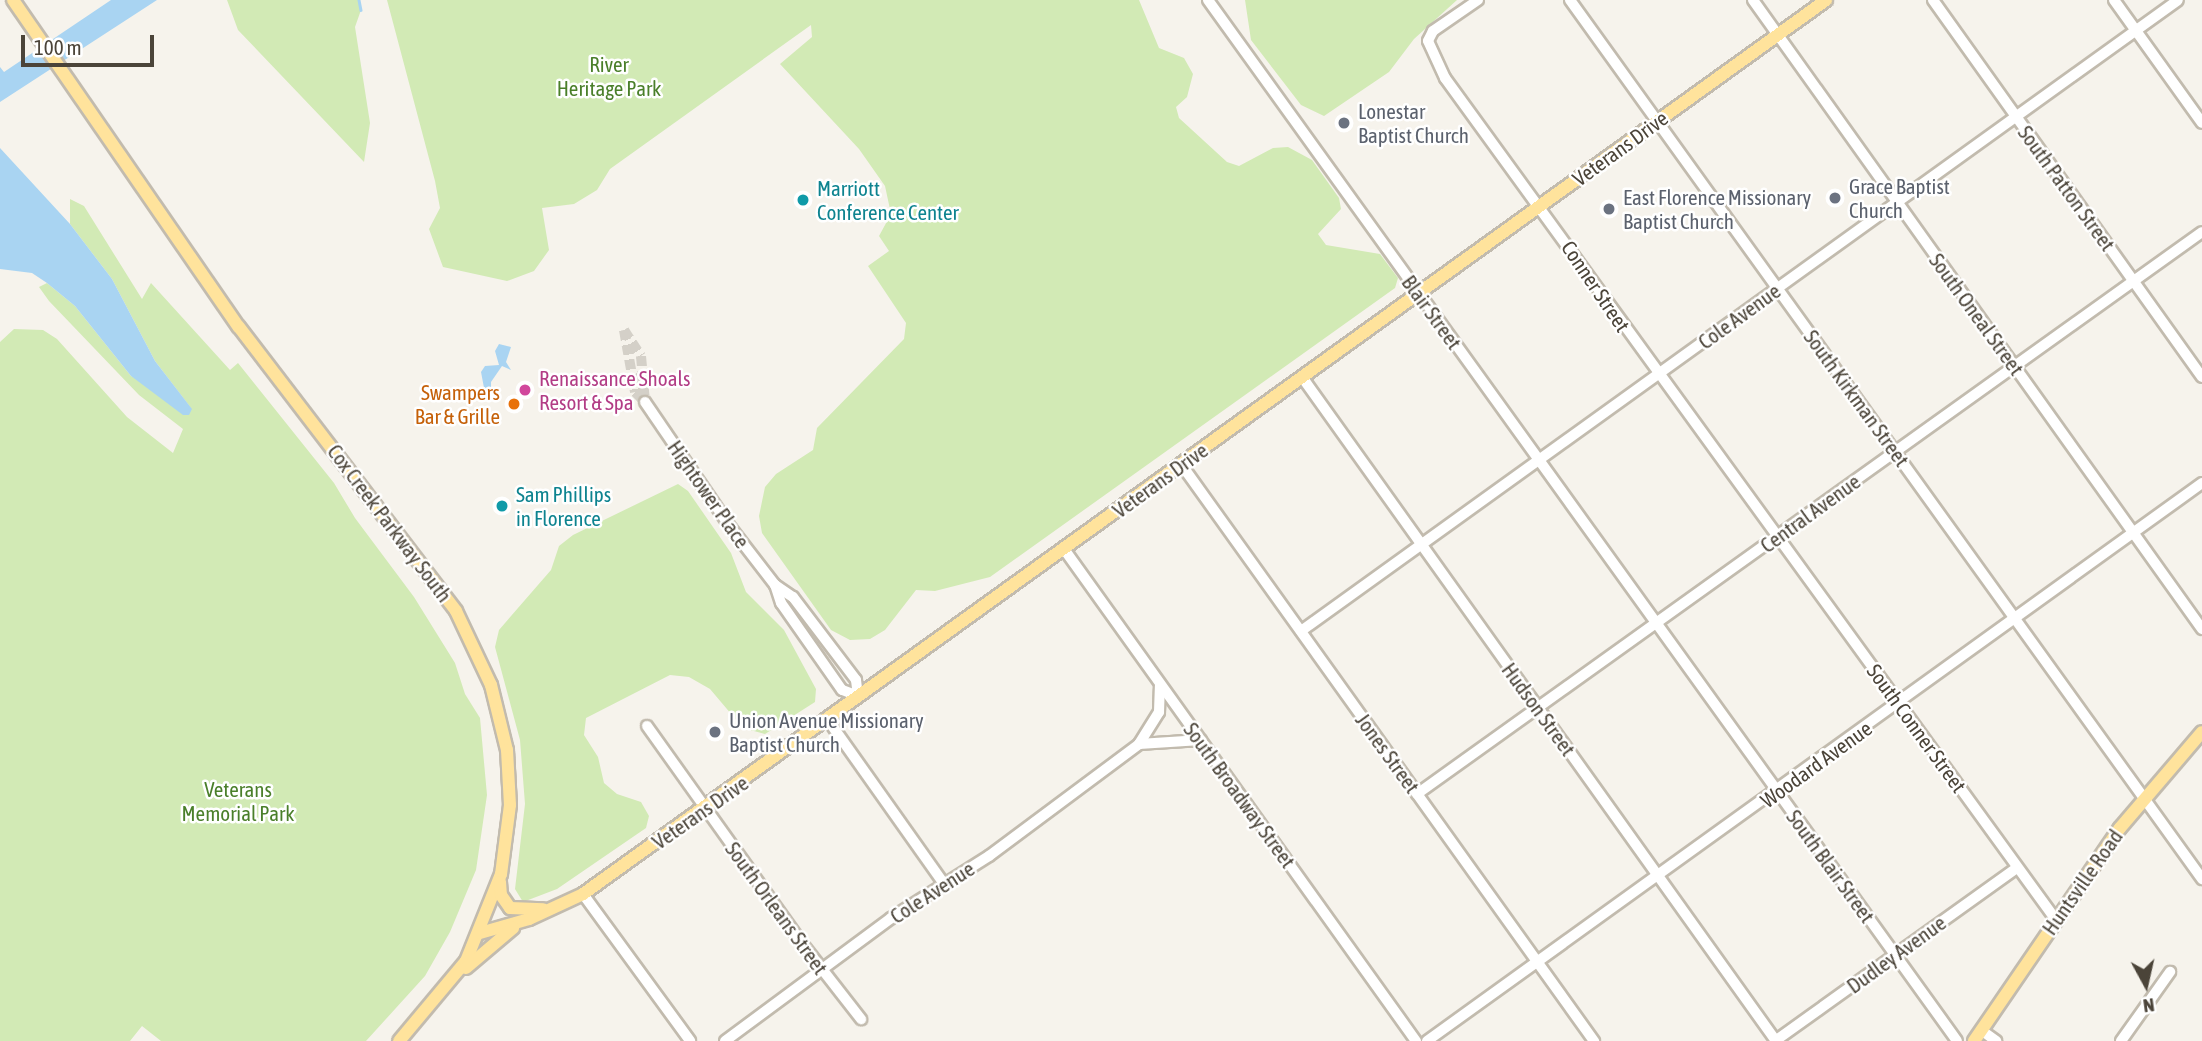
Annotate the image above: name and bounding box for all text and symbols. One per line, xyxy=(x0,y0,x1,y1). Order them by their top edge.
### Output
scale bar xyxy=(24,21,158,65)
text: 100 m xyxy=(34,35,82,59)
park label: River Heritage Park xyxy=(557,51,661,101)
place label: Lonestar Baptist Church xyxy=(1358,98,1469,148)
street label: Veterans Drive xyxy=(1568,105,1672,191)
marker: Lonestar Baptist Church xyxy=(1336,115,1352,131)
street label: South Patton Street xyxy=(2013,121,2121,255)
place label: Grace Baptist Church xyxy=(1849,173,1950,223)
place label: Marriott Conference Center xyxy=(817,175,959,225)
place label: East Florence Missionary Baptist Church xyxy=(1623,184,1811,234)
marker: Grace Baptist Church xyxy=(1827,190,1843,206)
marker: Marriott Conference Center xyxy=(795,192,811,208)
marker: East Florence Missionary Baptist Church xyxy=(1601,201,1617,217)
street label: Conner Street xyxy=(1556,236,1636,336)
street label: South Oneal Street xyxy=(1924,248,2030,380)
street label: Blair Street xyxy=(1397,270,1467,354)
street label: Cole Avenue xyxy=(1693,278,1785,354)
street label: South Kirkman Street xyxy=(1799,325,1915,471)
place label: Renaissance Shoals Resort & Spa xyxy=(539,365,690,415)
place label: Swampers Bar & Grille xyxy=(415,379,500,429)
marker: Renaissance Shoals Resort & Spa xyxy=(517,382,533,398)
marker: Swampers Bar & Grille xyxy=(506,396,522,412)
street label: Hightower Place xyxy=(663,435,755,553)
street label: Veterans Drive xyxy=(1108,437,1212,523)
street label: Cox Creek Parkway South xyxy=(322,439,458,607)
street label: Central Avenue xyxy=(1755,468,1865,558)
place label: Sam Phillips in Florence xyxy=(516,481,611,531)
marker: Sam Phillips in Florence xyxy=(494,498,510,514)
street label: Hudson Street xyxy=(1497,658,1581,760)
street label: South Conner Street xyxy=(1862,659,1972,797)
place label: Union Avenue Missionary Baptist Church xyxy=(729,707,924,757)
street label: Jones Street xyxy=(1351,708,1425,798)
street label: Woodard Avenue xyxy=(1756,715,1876,813)
street label: South Broadway Street xyxy=(1179,717,1301,873)
marker: Union Avenue Missionary Baptist Church xyxy=(707,724,723,740)
street label: Veterans Drive xyxy=(647,770,753,854)
park label: Veterans Memorial Park xyxy=(182,776,294,826)
street label: South Blair Street xyxy=(1782,805,1880,927)
street label: Huntsville Road xyxy=(2036,824,2128,940)
street label: South Orleans Street xyxy=(720,837,834,979)
street label: Cole Avenue xyxy=(885,856,979,928)
street label: Dudley Avenue xyxy=(1842,910,1950,998)
north arrow xyxy=(2111,950,2181,1020)
text: N xyxy=(2142,994,2156,1017)

